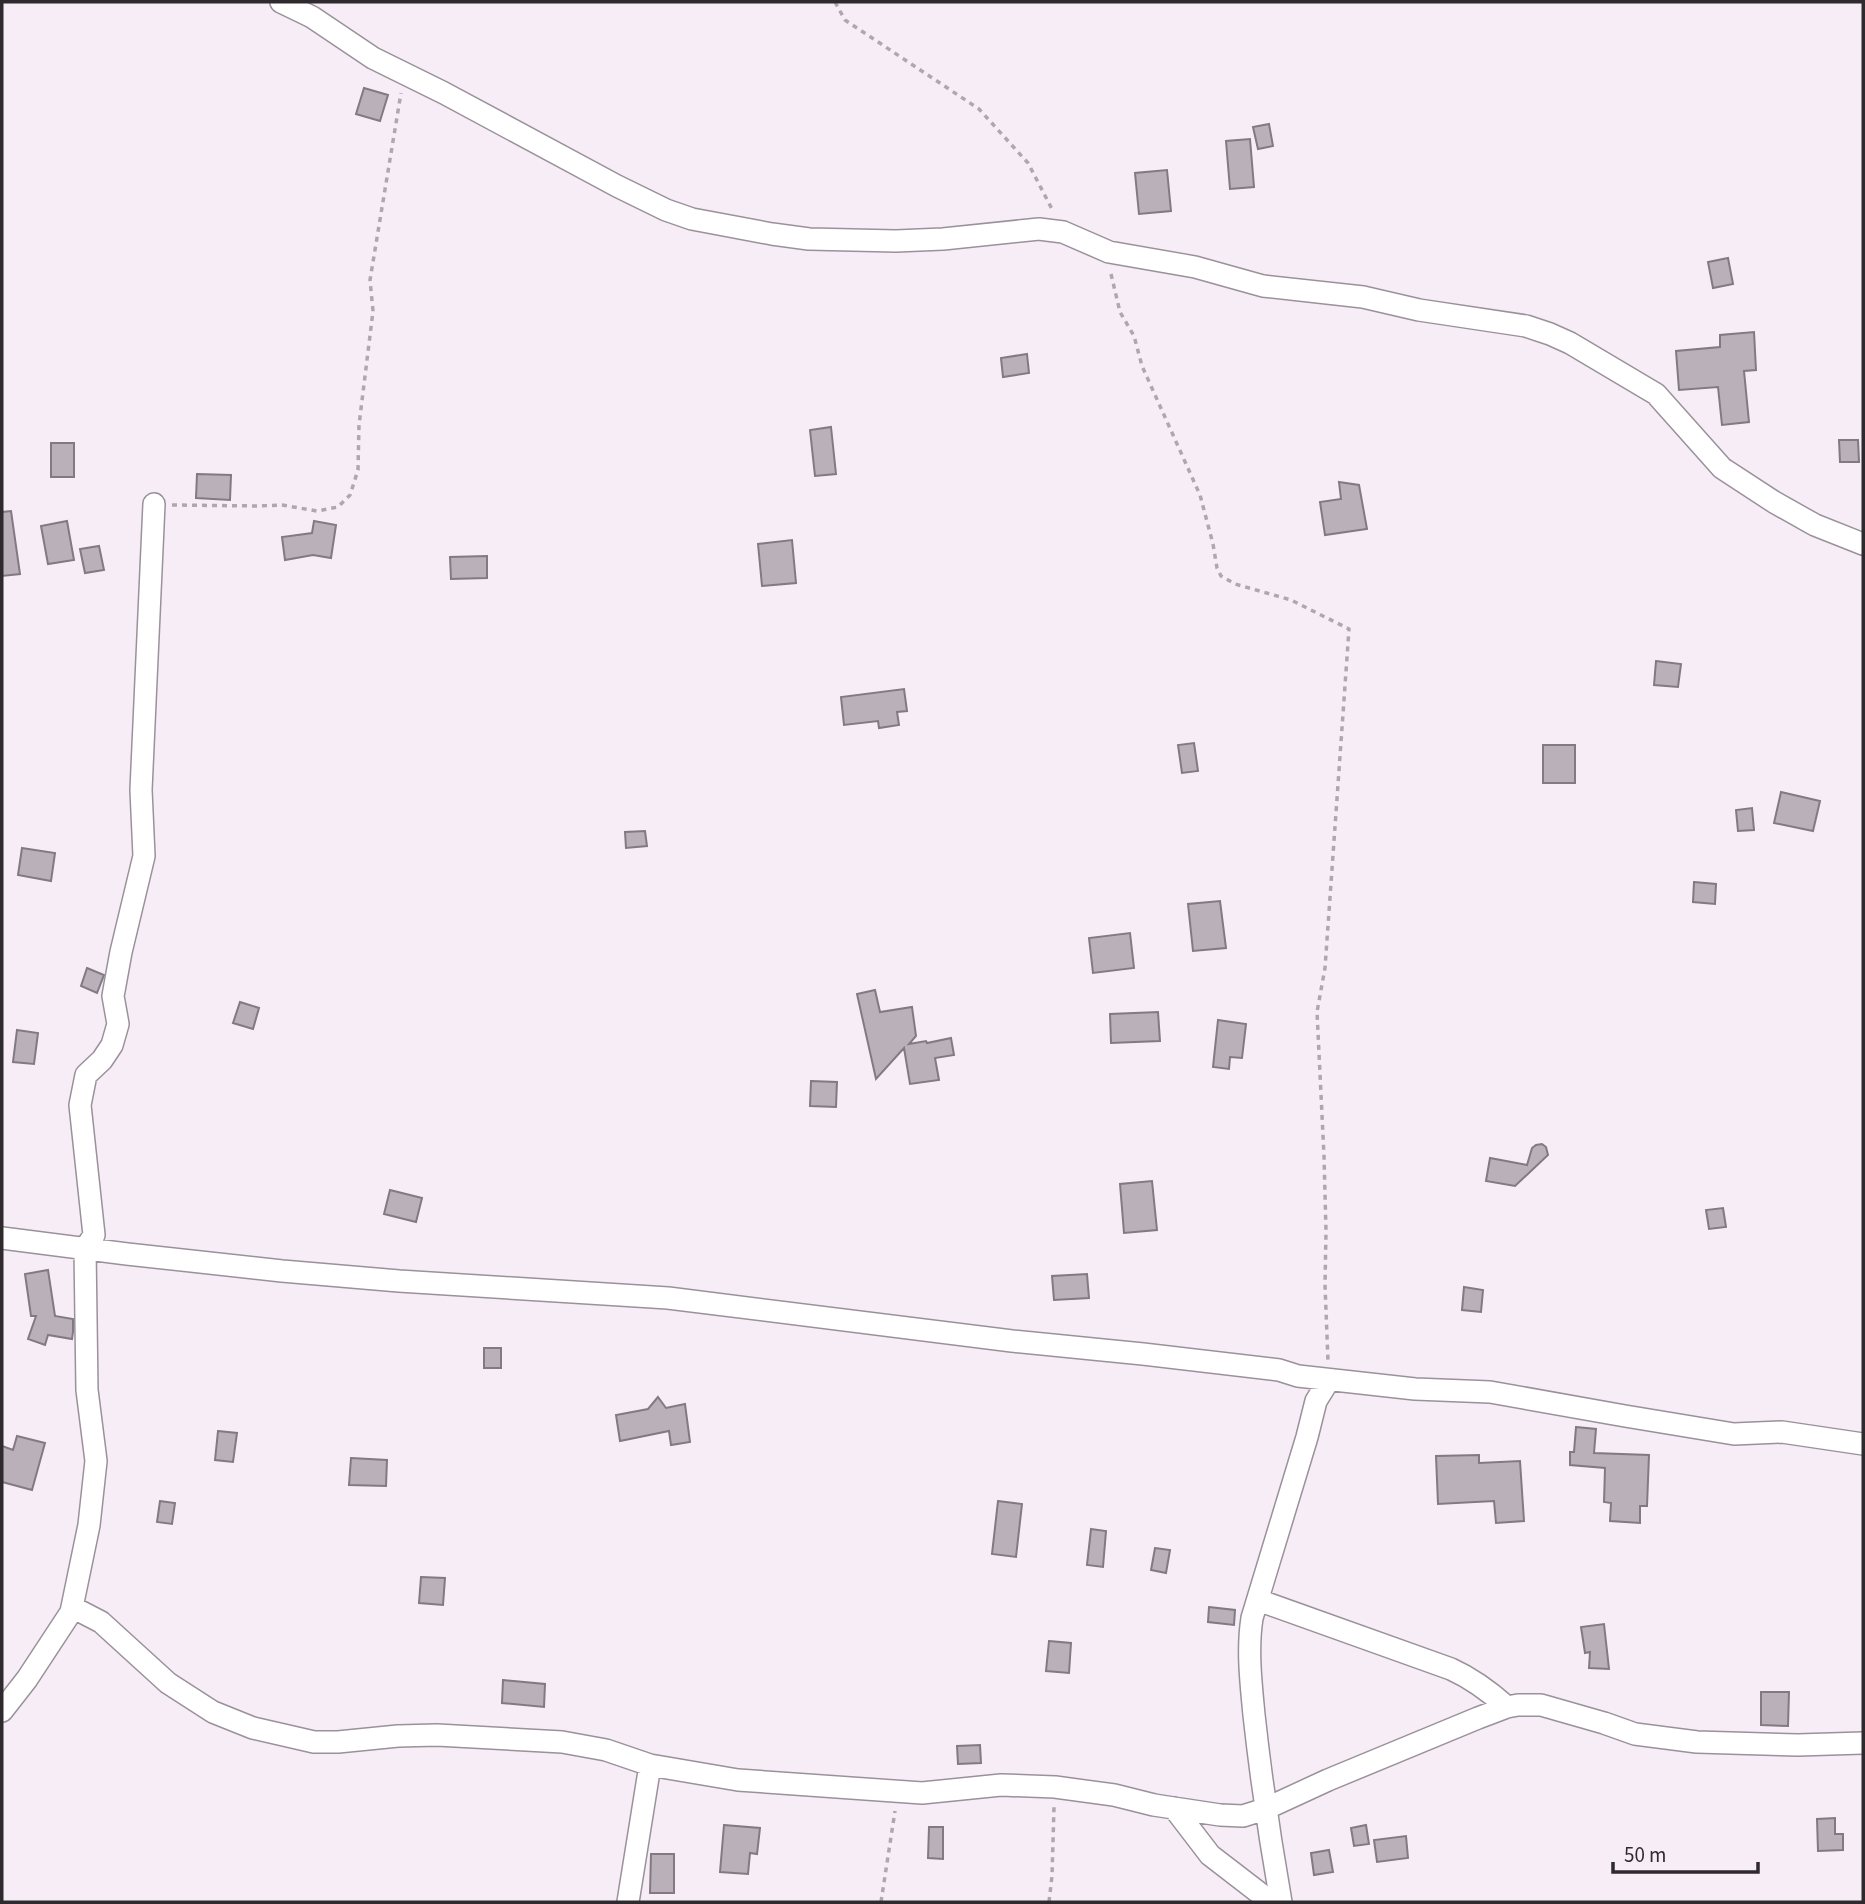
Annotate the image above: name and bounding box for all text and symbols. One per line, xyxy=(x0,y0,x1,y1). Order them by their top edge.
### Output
scale bar xyxy=(1613,1830,1758,1874)
text: 50 m xyxy=(1624,1840,1666,1870)

